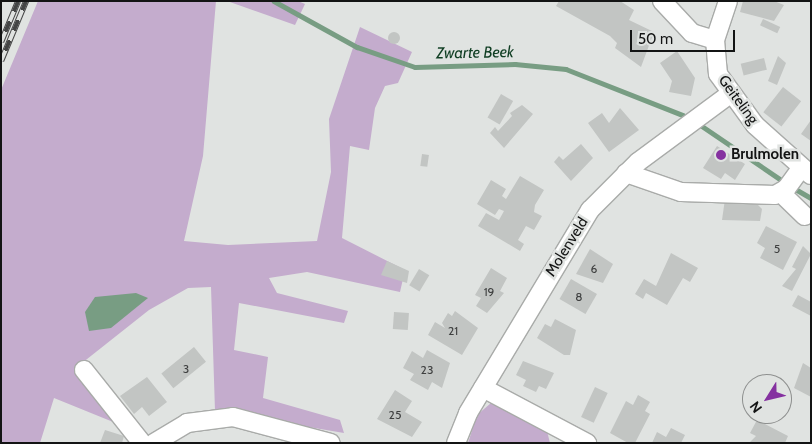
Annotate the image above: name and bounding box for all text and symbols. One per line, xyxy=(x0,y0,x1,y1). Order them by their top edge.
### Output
scale bar xyxy=(632,20,737,52)
text: 50 m xyxy=(638,30,673,48)
water label: Zwarte Beek xyxy=(436,43,514,63)
street label: Geiteling xyxy=(714,72,762,128)
place label: Brulmolen xyxy=(731,146,799,164)
marker: Brulmolen xyxy=(715,149,727,161)
street label: Molenveld xyxy=(542,214,592,280)
house number: 5 xyxy=(774,242,780,256)
house number: 6 xyxy=(591,262,597,276)
house number: 19 xyxy=(484,285,494,299)
house number: 8 xyxy=(575,290,583,304)
house number: 21 xyxy=(448,324,458,338)
house number: 3 xyxy=(183,362,189,376)
house number: 23 xyxy=(421,363,433,377)
north arrow xyxy=(742,374,792,424)
text: N xyxy=(745,398,766,417)
house number: 25 xyxy=(389,408,401,422)

